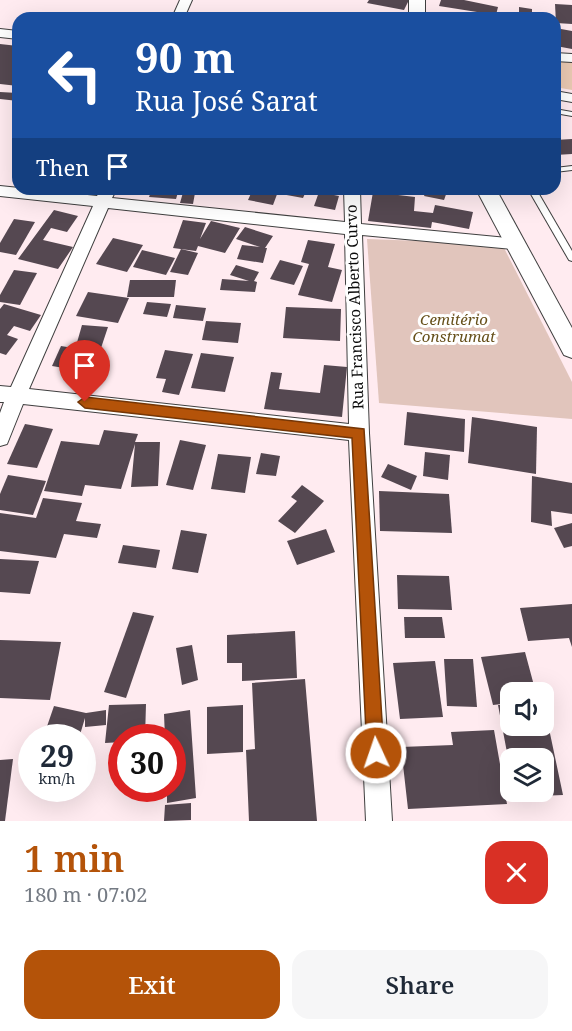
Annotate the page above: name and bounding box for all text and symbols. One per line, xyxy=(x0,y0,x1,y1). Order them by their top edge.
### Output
text: 90 m xyxy=(135,28,235,85)
icon: left xyxy=(36,36,114,114)
text: Rua José Sarat xyxy=(135,82,318,119)
icon: arrive xyxy=(101,150,134,183)
text: Then xyxy=(36,152,89,182)
street label: Rua Francisco Alberto Curvo xyxy=(340,204,368,410)
park label: Cemitério Construmat xyxy=(412,309,496,346)
pin xyxy=(59,340,110,402)
icon: arrive xyxy=(68,349,101,382)
map controls xyxy=(500,682,554,802)
button: sound xyxy=(500,682,554,736)
position arrow xyxy=(344,721,408,785)
speed limit sign: 30 xyxy=(108,724,186,802)
text: 29 xyxy=(40,735,74,776)
button: layers xyxy=(500,748,554,802)
text: km/h xyxy=(39,768,75,788)
text: 1 min xyxy=(24,834,125,883)
button: close xyxy=(485,841,548,904)
text: 180 m · 07:02 xyxy=(24,881,147,908)
button: Exit xyxy=(24,950,280,1019)
button: Share xyxy=(292,950,548,1019)

